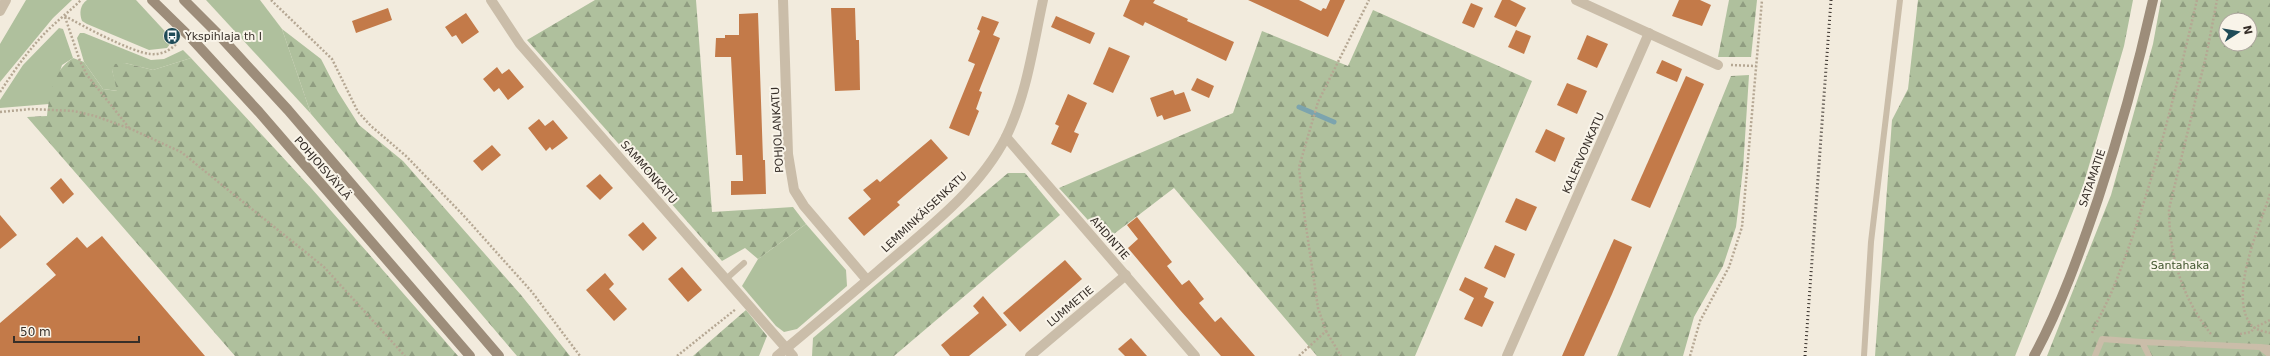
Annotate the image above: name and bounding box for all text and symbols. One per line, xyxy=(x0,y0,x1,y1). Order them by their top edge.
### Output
north arrow xyxy=(2218,12,2258,52)
text: N xyxy=(2240,24,2255,36)
bus stop icon: Ykspihlaja th I xyxy=(162,26,182,46)
place label: Ykspihlaja th I xyxy=(184,30,262,43)
street label: POHJOLANKATU xyxy=(769,87,786,173)
street label: KALERVONKATU xyxy=(1560,111,1607,196)
street label: POHJOISVÄYLÄ xyxy=(292,134,354,203)
street label: SAMMONKATU xyxy=(618,138,679,206)
street label: SATAMATIE xyxy=(2077,147,2108,209)
street label: LEMMINKÄISENKATU xyxy=(879,169,970,255)
street label: AHDINTIE xyxy=(1087,214,1132,262)
park label: Santahaka xyxy=(2151,259,2209,272)
street label: LUMMETIE xyxy=(1045,283,1096,330)
scale bar xyxy=(14,318,139,344)
text: 50 m xyxy=(20,325,51,339)

